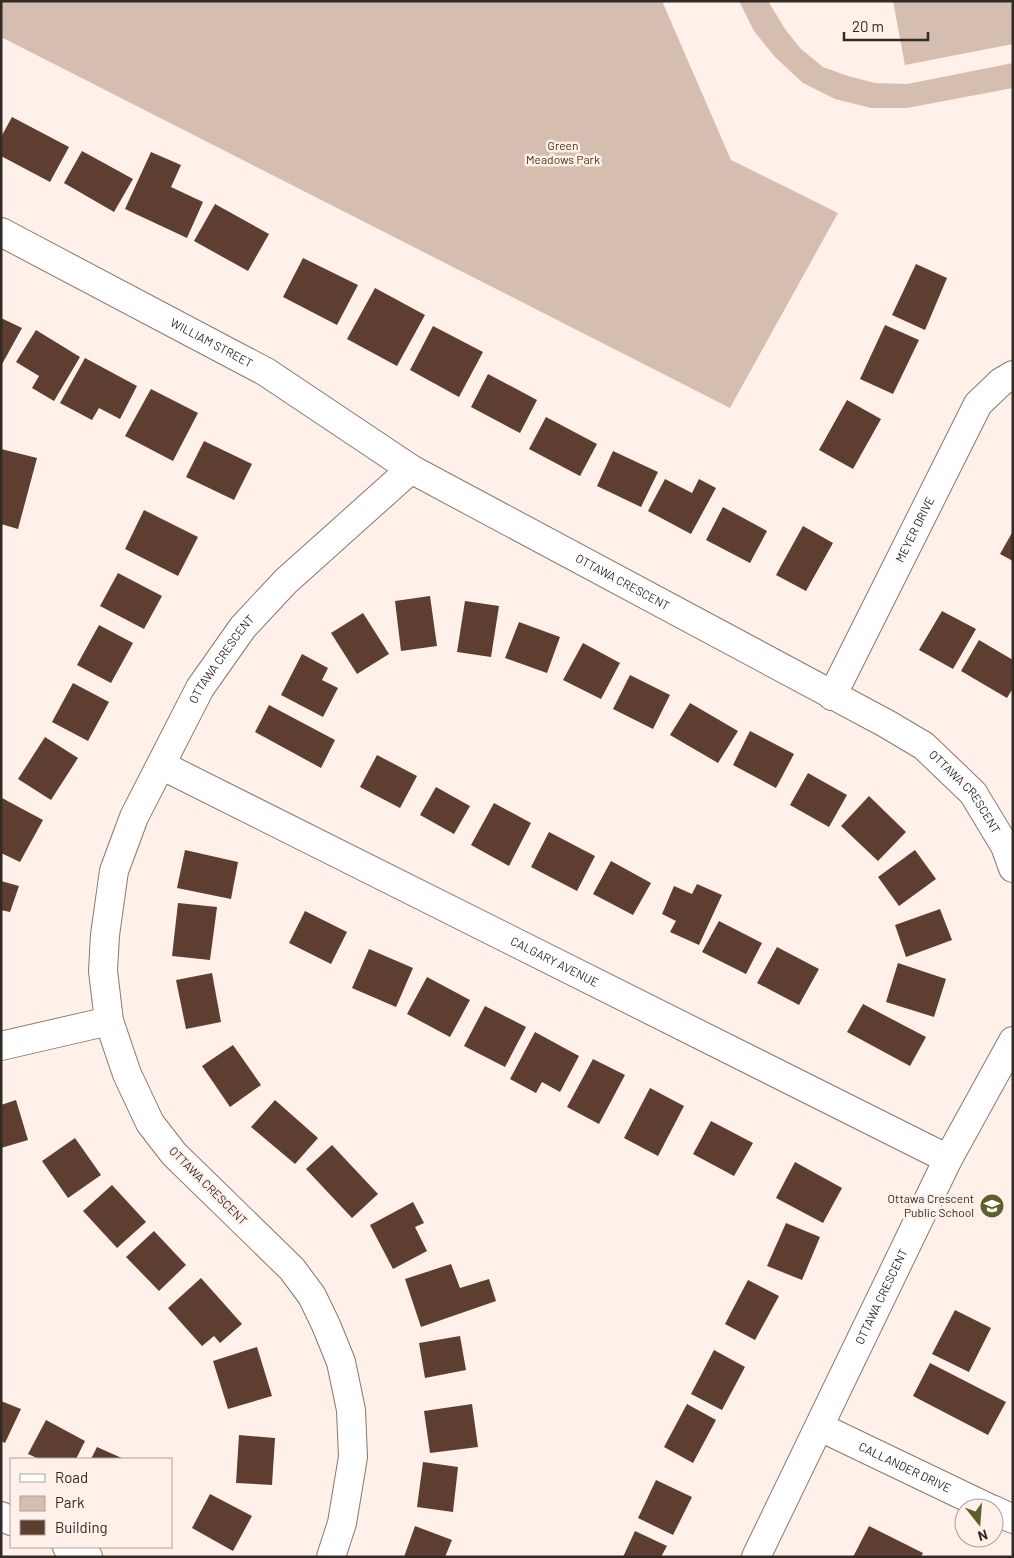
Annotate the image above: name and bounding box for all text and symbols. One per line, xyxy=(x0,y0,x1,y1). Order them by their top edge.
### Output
scale bar xyxy=(844,10,928,42)
text: 20 m xyxy=(852,17,884,35)
park label: Green Meadows Park xyxy=(526,138,600,166)
street label: WILLIAM STREET xyxy=(168,315,256,370)
street label: MEYER DRIVE xyxy=(892,494,937,564)
street label: OTTAWA CRESCENT xyxy=(573,550,672,612)
street label: OTTAWA CRESCENT xyxy=(185,611,257,705)
street label: OTTAWA CRESCENT xyxy=(927,747,1004,836)
street label: CALGARY AVENUE xyxy=(509,933,601,989)
street label: OTTAWA CRESCENT xyxy=(167,1143,251,1227)
place label: Ottawa Crescent Public School xyxy=(888,1191,974,1219)
school or university icon: Ottawa Crescent Public School xyxy=(979,1193,1005,1219)
street label: OTTAWA CRESCENT xyxy=(852,1246,910,1346)
street label: CALLANDER DRIVE xyxy=(857,1439,954,1495)
legend xyxy=(10,1458,172,1548)
text: Road xyxy=(55,1468,88,1486)
text: Park xyxy=(55,1493,85,1511)
north arrow xyxy=(954,1498,1004,1548)
text: Building xyxy=(55,1518,108,1536)
text: N xyxy=(976,1526,990,1545)

